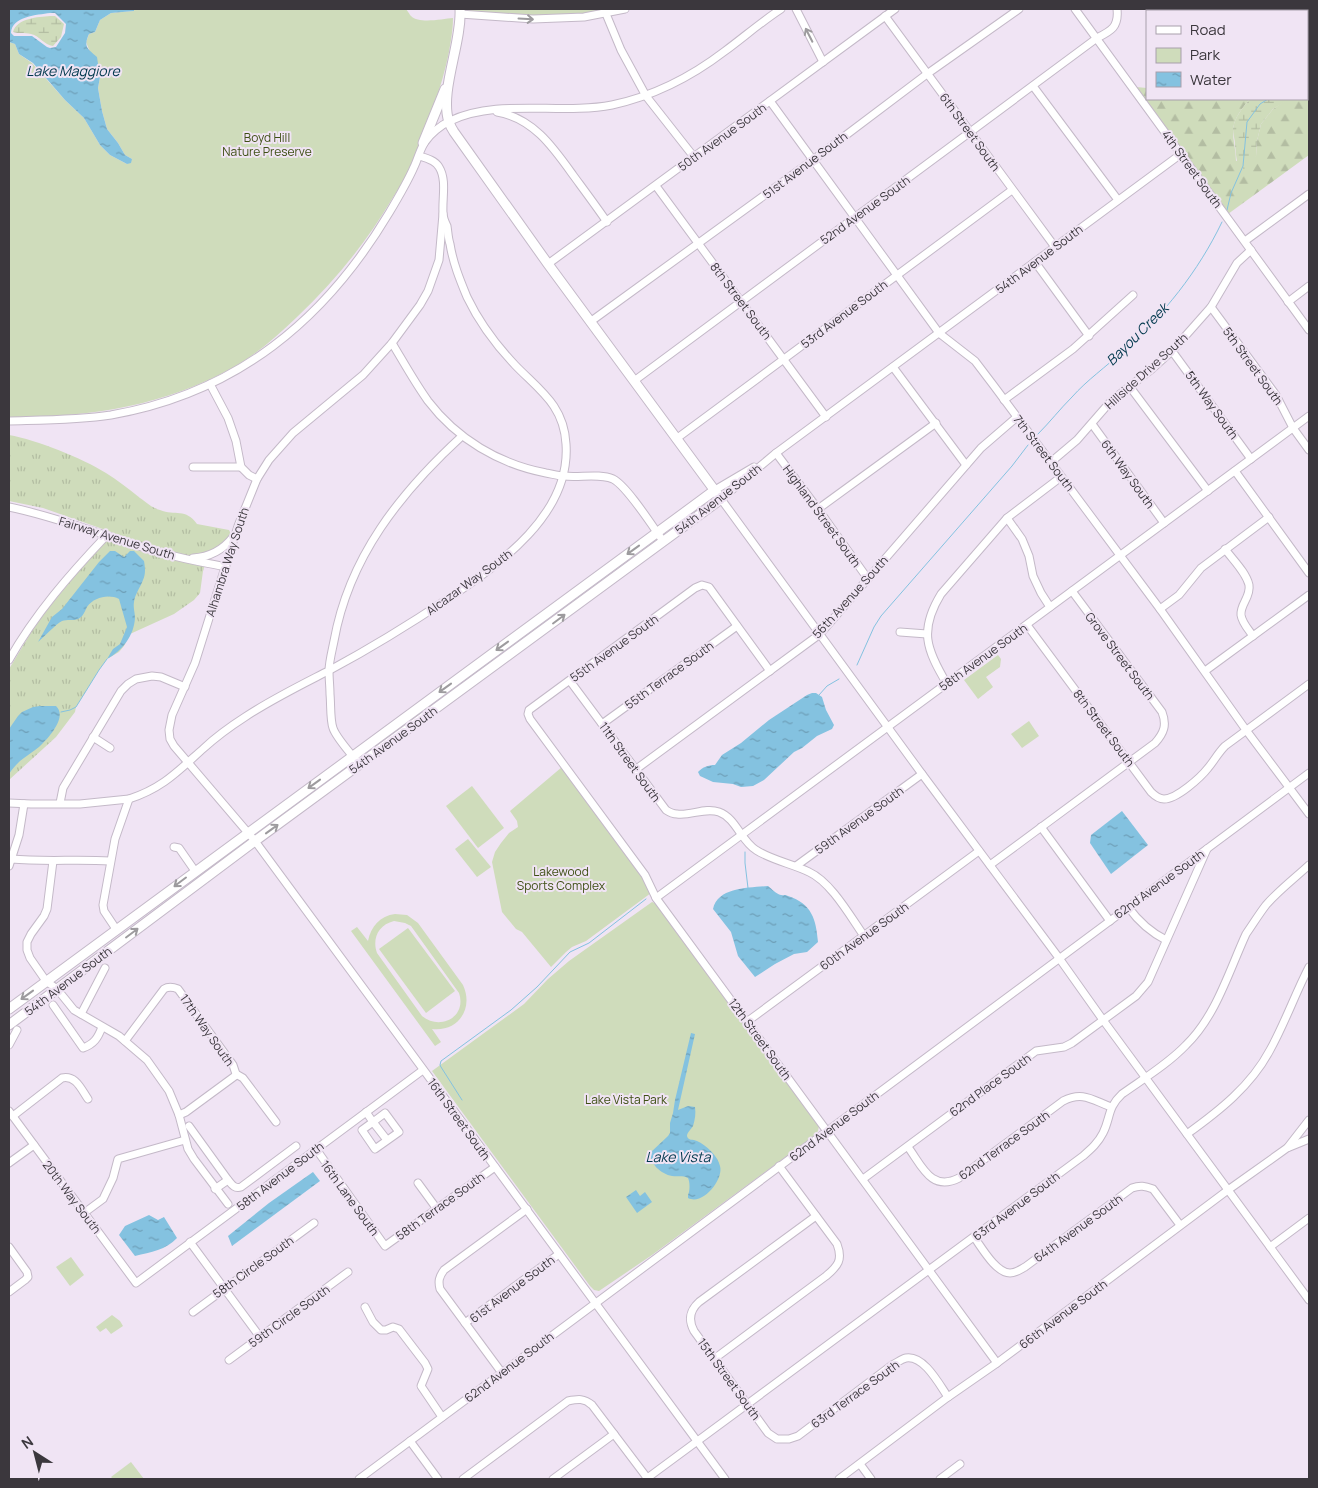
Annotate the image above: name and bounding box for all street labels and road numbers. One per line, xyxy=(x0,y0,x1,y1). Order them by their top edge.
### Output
street label: 6th Street South xyxy=(936,89,1004,175)
street label: 50th Avenue South xyxy=(674,99,770,175)
street label: 51st Avenue South xyxy=(759,127,851,203)
street label: 4th Street South xyxy=(1158,127,1226,211)
street label: 52nd Avenue South xyxy=(817,172,913,248)
street label: 54th Avenue South xyxy=(992,220,1086,298)
street label: 8th Street South xyxy=(706,259,776,343)
street label: 53rd Avenue South xyxy=(797,276,891,352)
street label: 5th Street South xyxy=(1219,324,1287,408)
street label: Hillside Drive South xyxy=(1101,329,1191,413)
street label: 5th Way South xyxy=(1181,367,1243,443)
street label: 7th Street South xyxy=(1010,411,1078,495)
street label: 6th Way South xyxy=(1097,436,1159,512)
street label: 54th Avenue South xyxy=(671,460,765,538)
street label: Highland Street South xyxy=(779,461,865,571)
street label: Alhambra Way South xyxy=(201,505,253,619)
street label: Fairway Avenue South xyxy=(57,512,177,564)
street label: Alcazar Way South xyxy=(423,545,515,619)
street label: 56th Avenue South xyxy=(808,552,892,642)
street label: Grove Street South xyxy=(1081,609,1159,703)
street label: 55th Avenue South xyxy=(566,610,662,686)
street label: 58th Avenue South xyxy=(935,619,1031,695)
street label: 55th Terrace South xyxy=(621,637,717,713)
street label: 8th Street South xyxy=(1069,686,1139,770)
street label: 54th Avenue South xyxy=(345,702,441,778)
street label: 11th Street South xyxy=(595,719,665,805)
street label: 59th Avenue South xyxy=(811,782,907,858)
street label: 62nd Avenue South xyxy=(1110,845,1208,923)
street label: 60th Avenue South xyxy=(816,898,912,974)
street label: 54th Avenue South xyxy=(21,942,115,1020)
street label: 17th Way South xyxy=(176,991,238,1069)
street label: 12th Street South xyxy=(725,995,795,1083)
street label: 62nd Place South xyxy=(946,1050,1034,1120)
street label: 16th Street South xyxy=(423,1074,495,1164)
street label: 62nd Avenue South xyxy=(786,1087,882,1165)
street label: 62nd Terrace South xyxy=(955,1106,1053,1184)
street label: 58th Avenue South xyxy=(233,1138,327,1214)
street label: 20th Way South xyxy=(39,1157,105,1237)
street label: 16th Lane South xyxy=(317,1157,383,1239)
street label: 58th Terrace South xyxy=(392,1168,488,1244)
street label: 63rd Avenue South xyxy=(969,1168,1063,1244)
street label: 64th Avenue South xyxy=(1030,1190,1126,1266)
street label: 58th Circle South xyxy=(209,1232,297,1302)
street label: 61st Avenue South xyxy=(466,1251,558,1327)
street label: 66th Avenue South xyxy=(1015,1275,1111,1353)
street label: 59th Circle South xyxy=(245,1281,333,1351)
street label: 62nd Avenue South xyxy=(461,1328,557,1406)
street label: 15th Street South xyxy=(694,1335,764,1423)
street label: 63rd Terrace South xyxy=(807,1356,903,1432)

